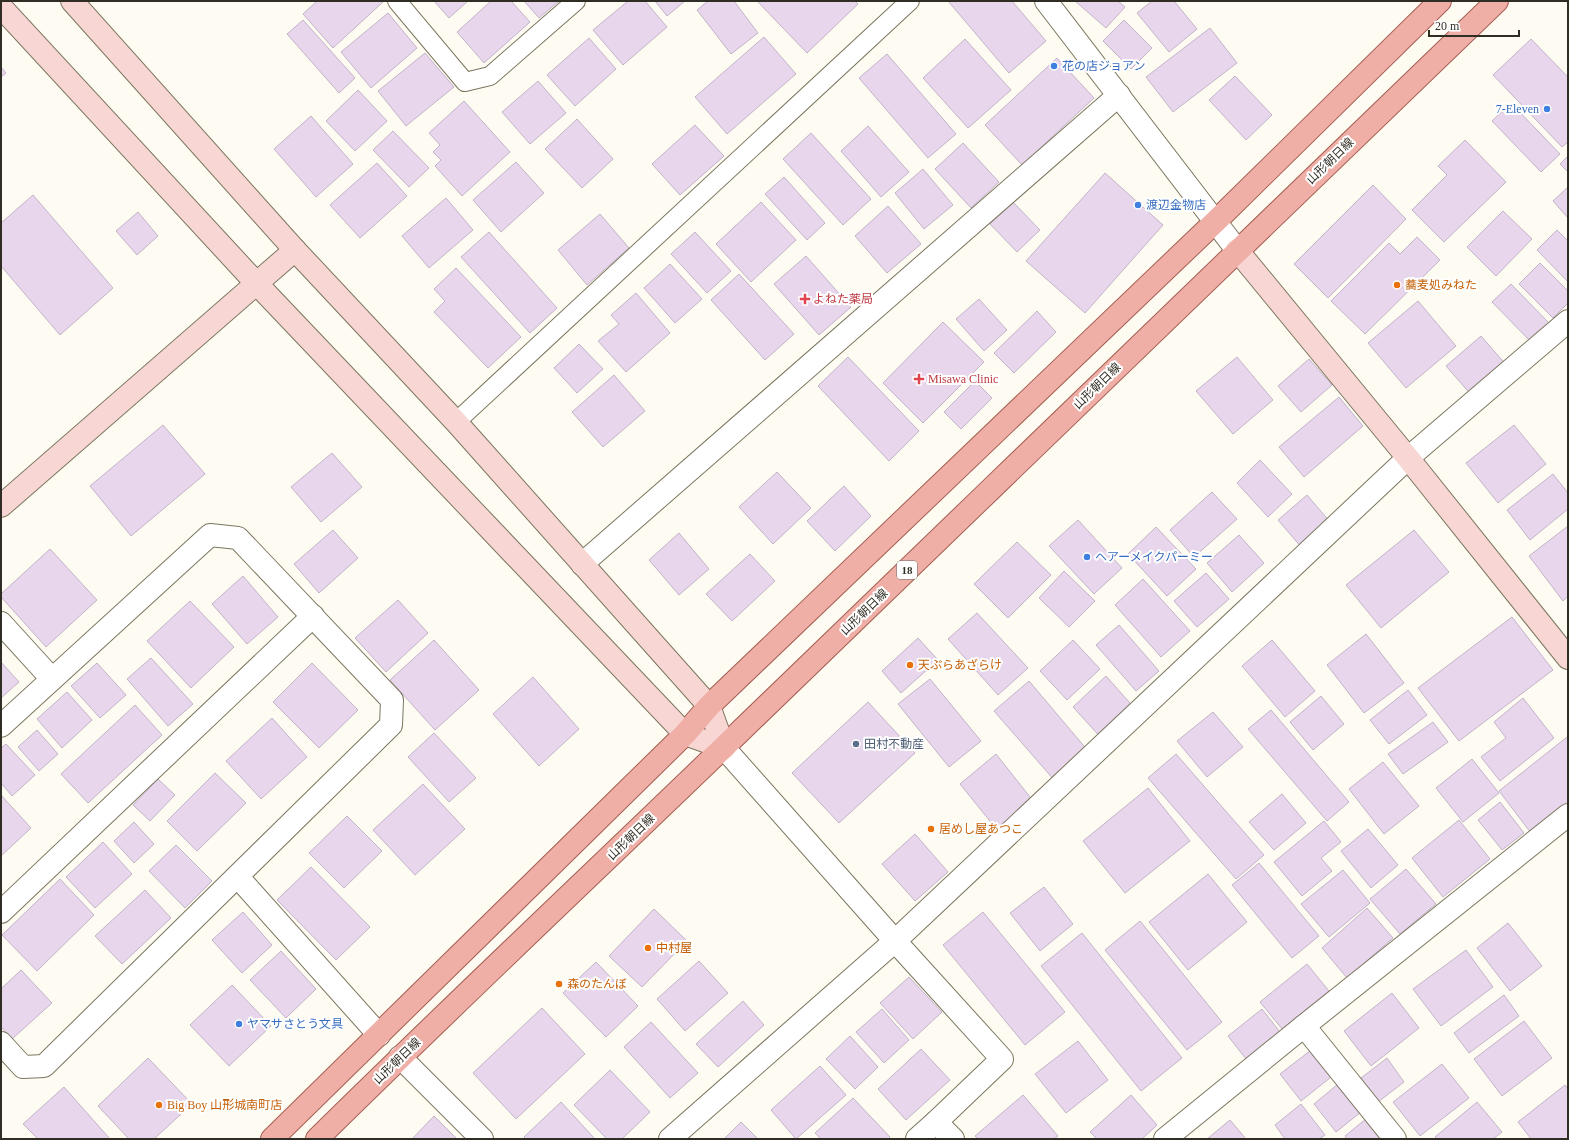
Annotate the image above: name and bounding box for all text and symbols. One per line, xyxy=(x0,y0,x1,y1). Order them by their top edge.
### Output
scale bar xyxy=(1429,12,1519,38)
text: 20 m xyxy=(1435,19,1460,33)
place label: 花の店ジョアン xyxy=(1062,59,1146,73)
marker: 花の店ジョアン xyxy=(1049,61,1059,71)
place label: 7-Eleven xyxy=(1496,102,1539,116)
marker: 7-Eleven xyxy=(1542,104,1552,114)
street label: 山形朝日線 xyxy=(1304,135,1356,187)
place label: 渡辺金物店 xyxy=(1146,198,1206,212)
marker: 渡辺金物店 xyxy=(1133,200,1143,210)
place label: 蕎麦処みねた xyxy=(1405,278,1477,292)
marker: 蕎麦処みねた xyxy=(1392,280,1402,290)
place label: よねた薬局 xyxy=(813,292,873,306)
marker: よねた薬局 xyxy=(800,294,810,304)
street label: 山形朝日線 xyxy=(1071,360,1123,412)
place label: Misawa Clinic xyxy=(928,372,998,386)
marker: Misawa Clinic xyxy=(913,373,925,385)
place label: ヘアーメイクパーミー xyxy=(1095,550,1213,564)
marker: ヘアーメイクパーミー xyxy=(1082,552,1092,562)
road number: 18 xyxy=(897,561,917,579)
street label: 山形朝日線 xyxy=(838,586,890,638)
place label: 天ぷらあざらけ xyxy=(918,658,1002,672)
marker: 天ぷらあざらけ xyxy=(905,660,915,670)
place label: 田村不動産 xyxy=(864,737,924,751)
marker: 田村不動産 xyxy=(851,739,861,749)
street label: 山形朝日線 xyxy=(605,811,657,863)
place label: 居めし屋あつこ xyxy=(939,822,1023,836)
marker: 居めし屋あつこ xyxy=(926,824,936,834)
place label: 中村屋 xyxy=(656,941,692,955)
marker: 中村屋 xyxy=(643,943,653,953)
place label: 森のたんぼ xyxy=(567,977,627,991)
marker: 森のたんぼ xyxy=(554,979,564,989)
place label: ヤマサさとう文具 xyxy=(247,1017,343,1031)
marker: ヤマサさとう文具 xyxy=(234,1019,244,1029)
street label: 山形朝日線 xyxy=(371,1035,423,1087)
place label: Big Boy 山形城南町店 xyxy=(167,1098,282,1112)
marker: Big Boy 山形城南町店 xyxy=(154,1100,164,1110)

